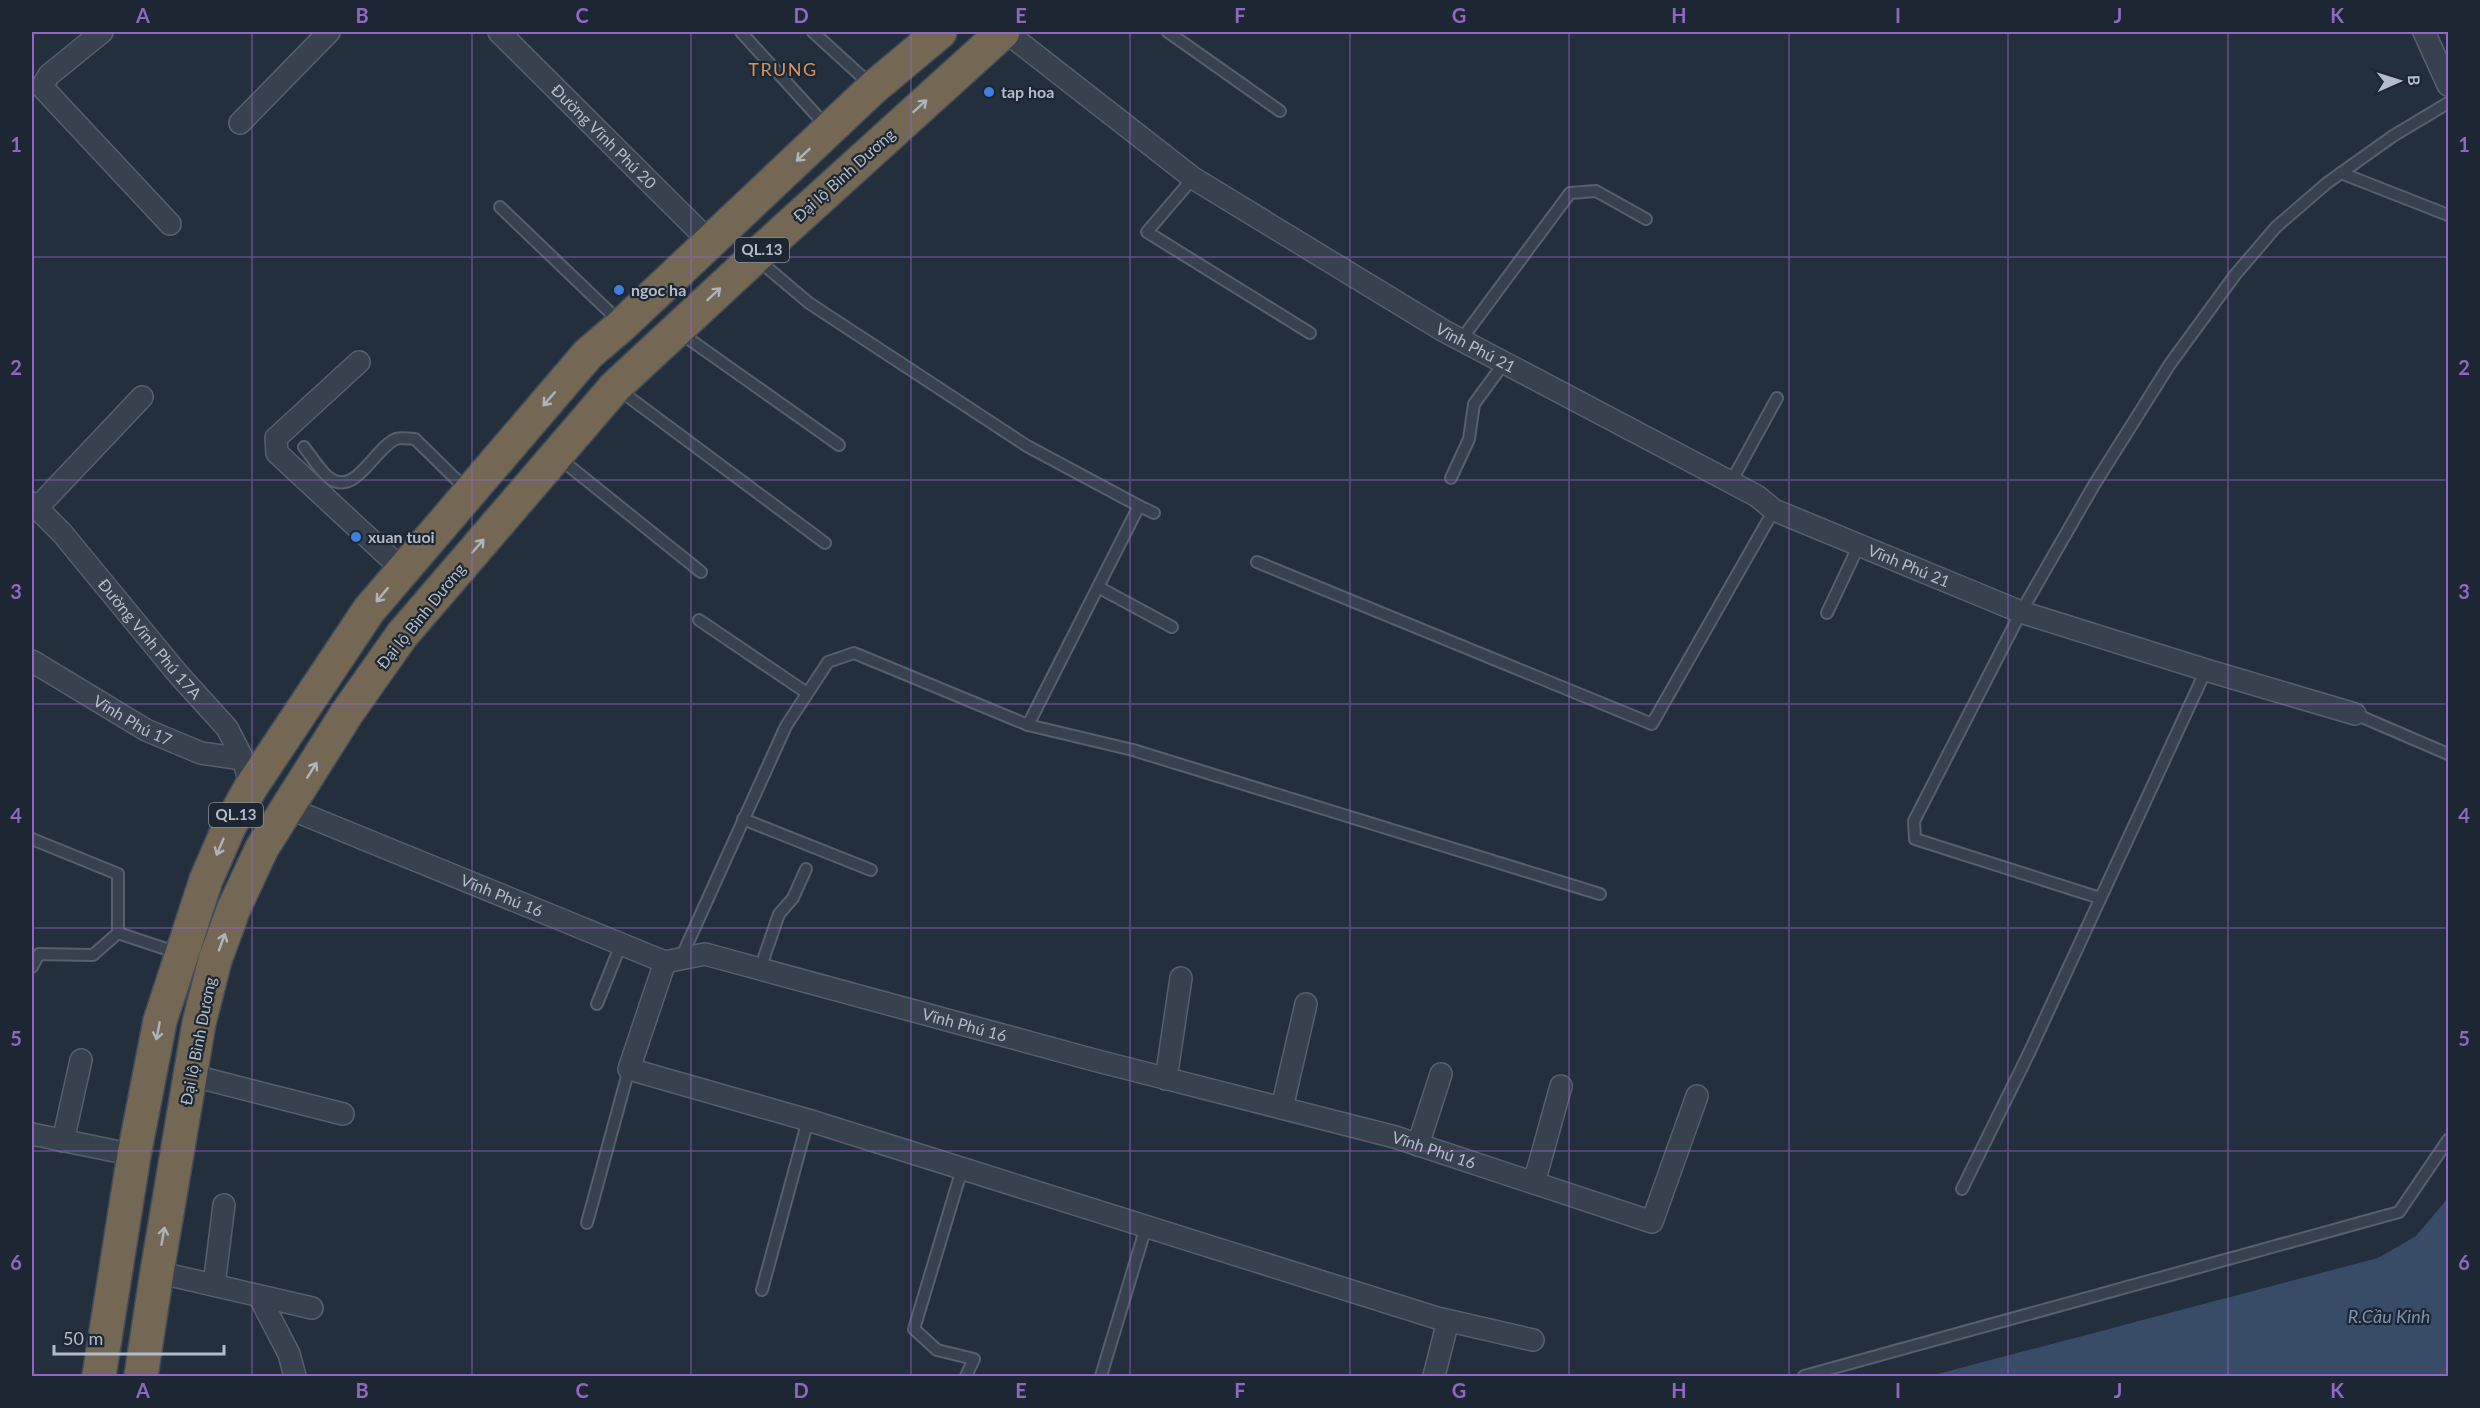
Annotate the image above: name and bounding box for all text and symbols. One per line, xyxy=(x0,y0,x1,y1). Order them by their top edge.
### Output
text: A xyxy=(135,3,150,27)
text: B xyxy=(355,3,369,27)
text: C xyxy=(575,3,589,27)
text: D xyxy=(793,3,809,27)
text: E xyxy=(1015,3,1027,27)
text: F xyxy=(1234,3,1246,27)
text: G xyxy=(1452,3,1466,27)
text: H xyxy=(1671,3,1687,27)
text: I xyxy=(1895,3,1901,27)
text: J xyxy=(2114,3,2122,27)
text: K xyxy=(2330,3,2344,27)
north arrow xyxy=(2369,51,2429,111)
district label: TRUNG xyxy=(748,58,818,80)
text: B xyxy=(2405,74,2424,86)
street label: Đường Vĩnh Phú 20 xyxy=(548,80,661,192)
place label: tap hoa xyxy=(1001,82,1054,101)
marker: tap hoa xyxy=(982,85,996,99)
one-way arrow xyxy=(912,99,927,113)
street label: Đại lộ Bình Dương xyxy=(789,124,898,225)
text: 1 xyxy=(10,132,22,156)
text: 1 xyxy=(2458,132,2470,156)
one-way arrow xyxy=(795,147,810,162)
road number: QL.13 xyxy=(735,238,789,262)
place label: ngoc ha xyxy=(631,280,686,299)
marker: ngoc ha xyxy=(612,283,626,297)
one-way arrow xyxy=(707,287,722,302)
street label: Vĩnh Phú 21 xyxy=(1433,318,1519,376)
text: 2 xyxy=(10,355,22,379)
text: 2 xyxy=(2458,355,2470,379)
one-way arrow xyxy=(543,391,556,407)
place label: xuan tuoi xyxy=(368,527,435,546)
marker: xuan tuoi xyxy=(349,530,363,544)
one-way arrow xyxy=(471,539,485,554)
street label: Vĩnh Phú 21 xyxy=(1865,540,1953,591)
street label: Đại lộ Bình Dương xyxy=(372,559,469,672)
street label: Đường Vĩnh Phú 17A xyxy=(95,575,206,703)
text: 3 xyxy=(10,579,22,603)
text: 3 xyxy=(2458,579,2470,603)
one-way arrow xyxy=(375,587,388,603)
street label: Vĩnh Phú 17 xyxy=(90,691,175,749)
one-way arrow xyxy=(306,762,318,779)
text: 4 xyxy=(10,803,22,827)
road number: QL.13 xyxy=(209,803,263,827)
text: 4 xyxy=(2458,803,2470,827)
one-way arrow xyxy=(214,838,225,856)
street label: Vĩnh Phú 16 xyxy=(458,870,546,920)
one-way arrow xyxy=(217,933,228,952)
street label: Đại lộ Bình Dương xyxy=(176,975,219,1107)
street label: Vĩnh Phú 16 xyxy=(920,1004,1009,1045)
one-way arrow xyxy=(152,1021,163,1041)
text: 5 xyxy=(10,1026,22,1050)
text: 5 xyxy=(2458,1026,2470,1050)
street label: Vĩnh Phú 16 xyxy=(1390,1127,1478,1172)
one-way arrow xyxy=(157,1226,168,1246)
text: 6 xyxy=(10,1250,22,1274)
text: 6 xyxy=(2458,1250,2470,1274)
water label: R.Cầu Kinh xyxy=(2348,1305,2430,1327)
scale bar xyxy=(54,1318,224,1356)
text: 50 m xyxy=(63,1327,103,1349)
text: A xyxy=(135,1378,150,1402)
text: B xyxy=(355,1378,369,1402)
text: C xyxy=(575,1378,589,1402)
text: D xyxy=(793,1378,809,1402)
text: E xyxy=(1015,1378,1027,1402)
text: F xyxy=(1234,1378,1246,1402)
text: G xyxy=(1452,1378,1466,1402)
text: H xyxy=(1671,1378,1687,1402)
text: I xyxy=(1895,1378,1901,1402)
text: J xyxy=(2114,1378,2122,1402)
text: K xyxy=(2330,1378,2344,1402)

